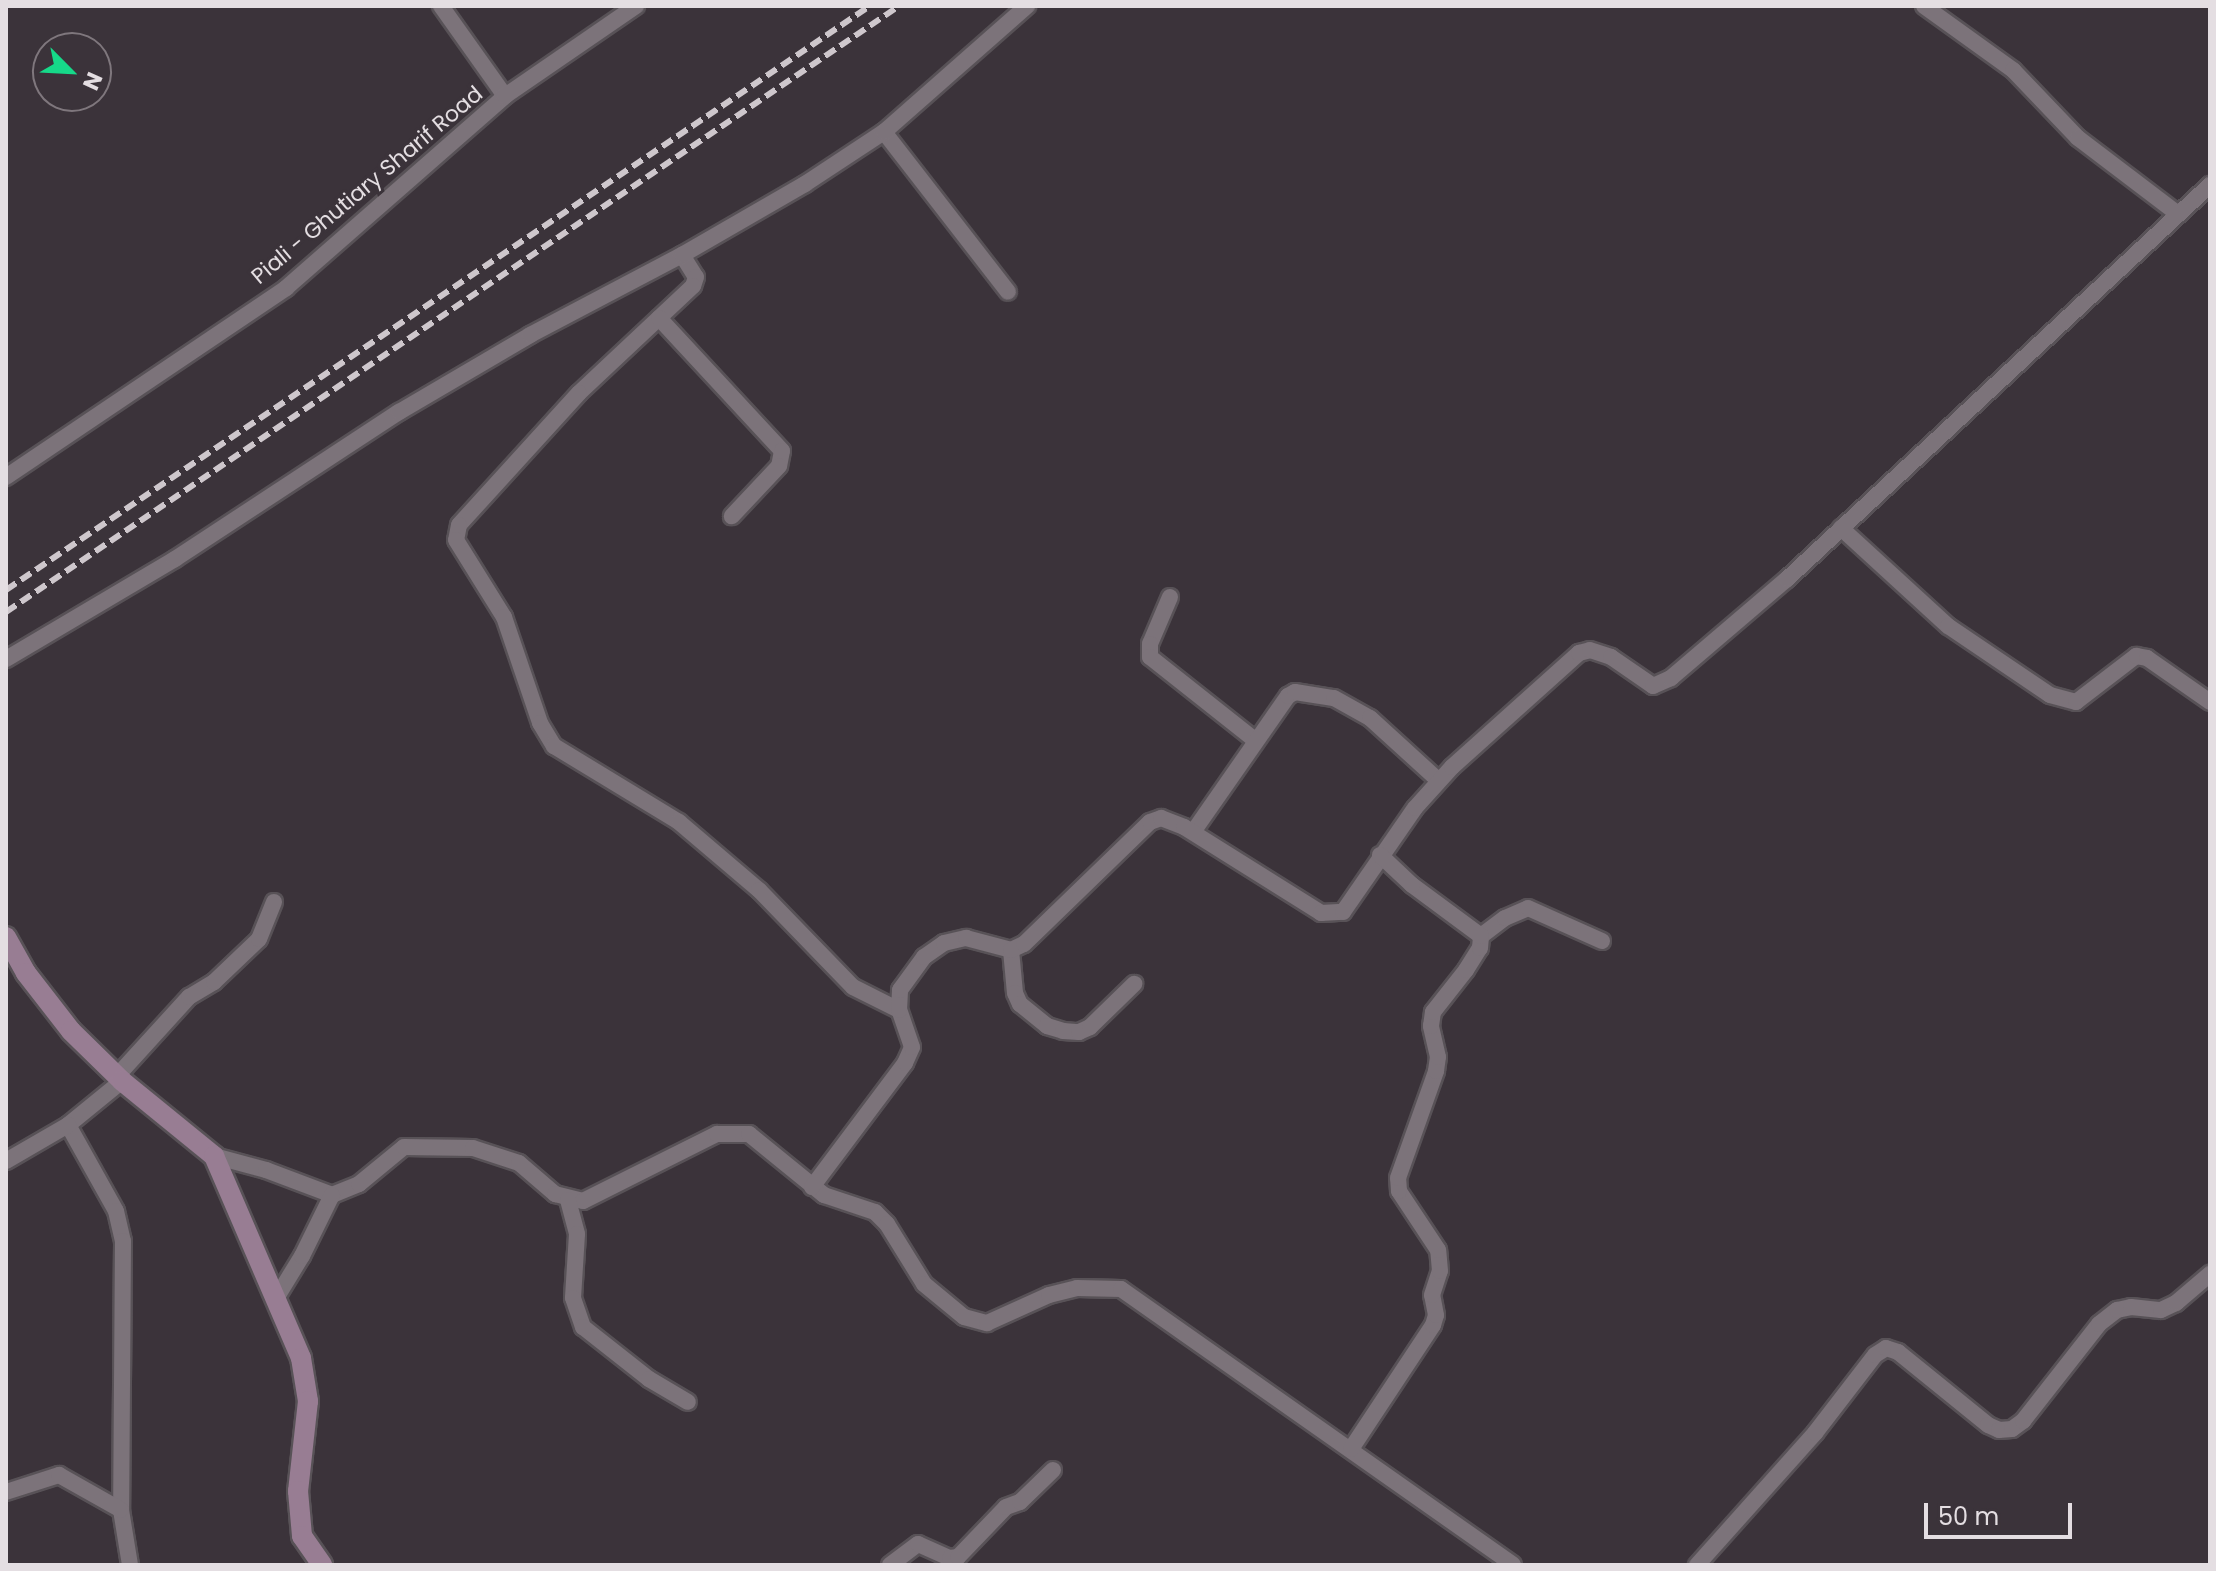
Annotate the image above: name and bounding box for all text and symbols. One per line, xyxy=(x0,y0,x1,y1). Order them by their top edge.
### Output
north arrow xyxy=(32,32,112,112)
text: N xyxy=(75,67,110,95)
street label: Piali - Ghutiary Sharif Road xyxy=(246,81,488,289)
scale bar xyxy=(1928,1487,2076,1537)
text: 50 m xyxy=(1938,1500,1999,1533)

